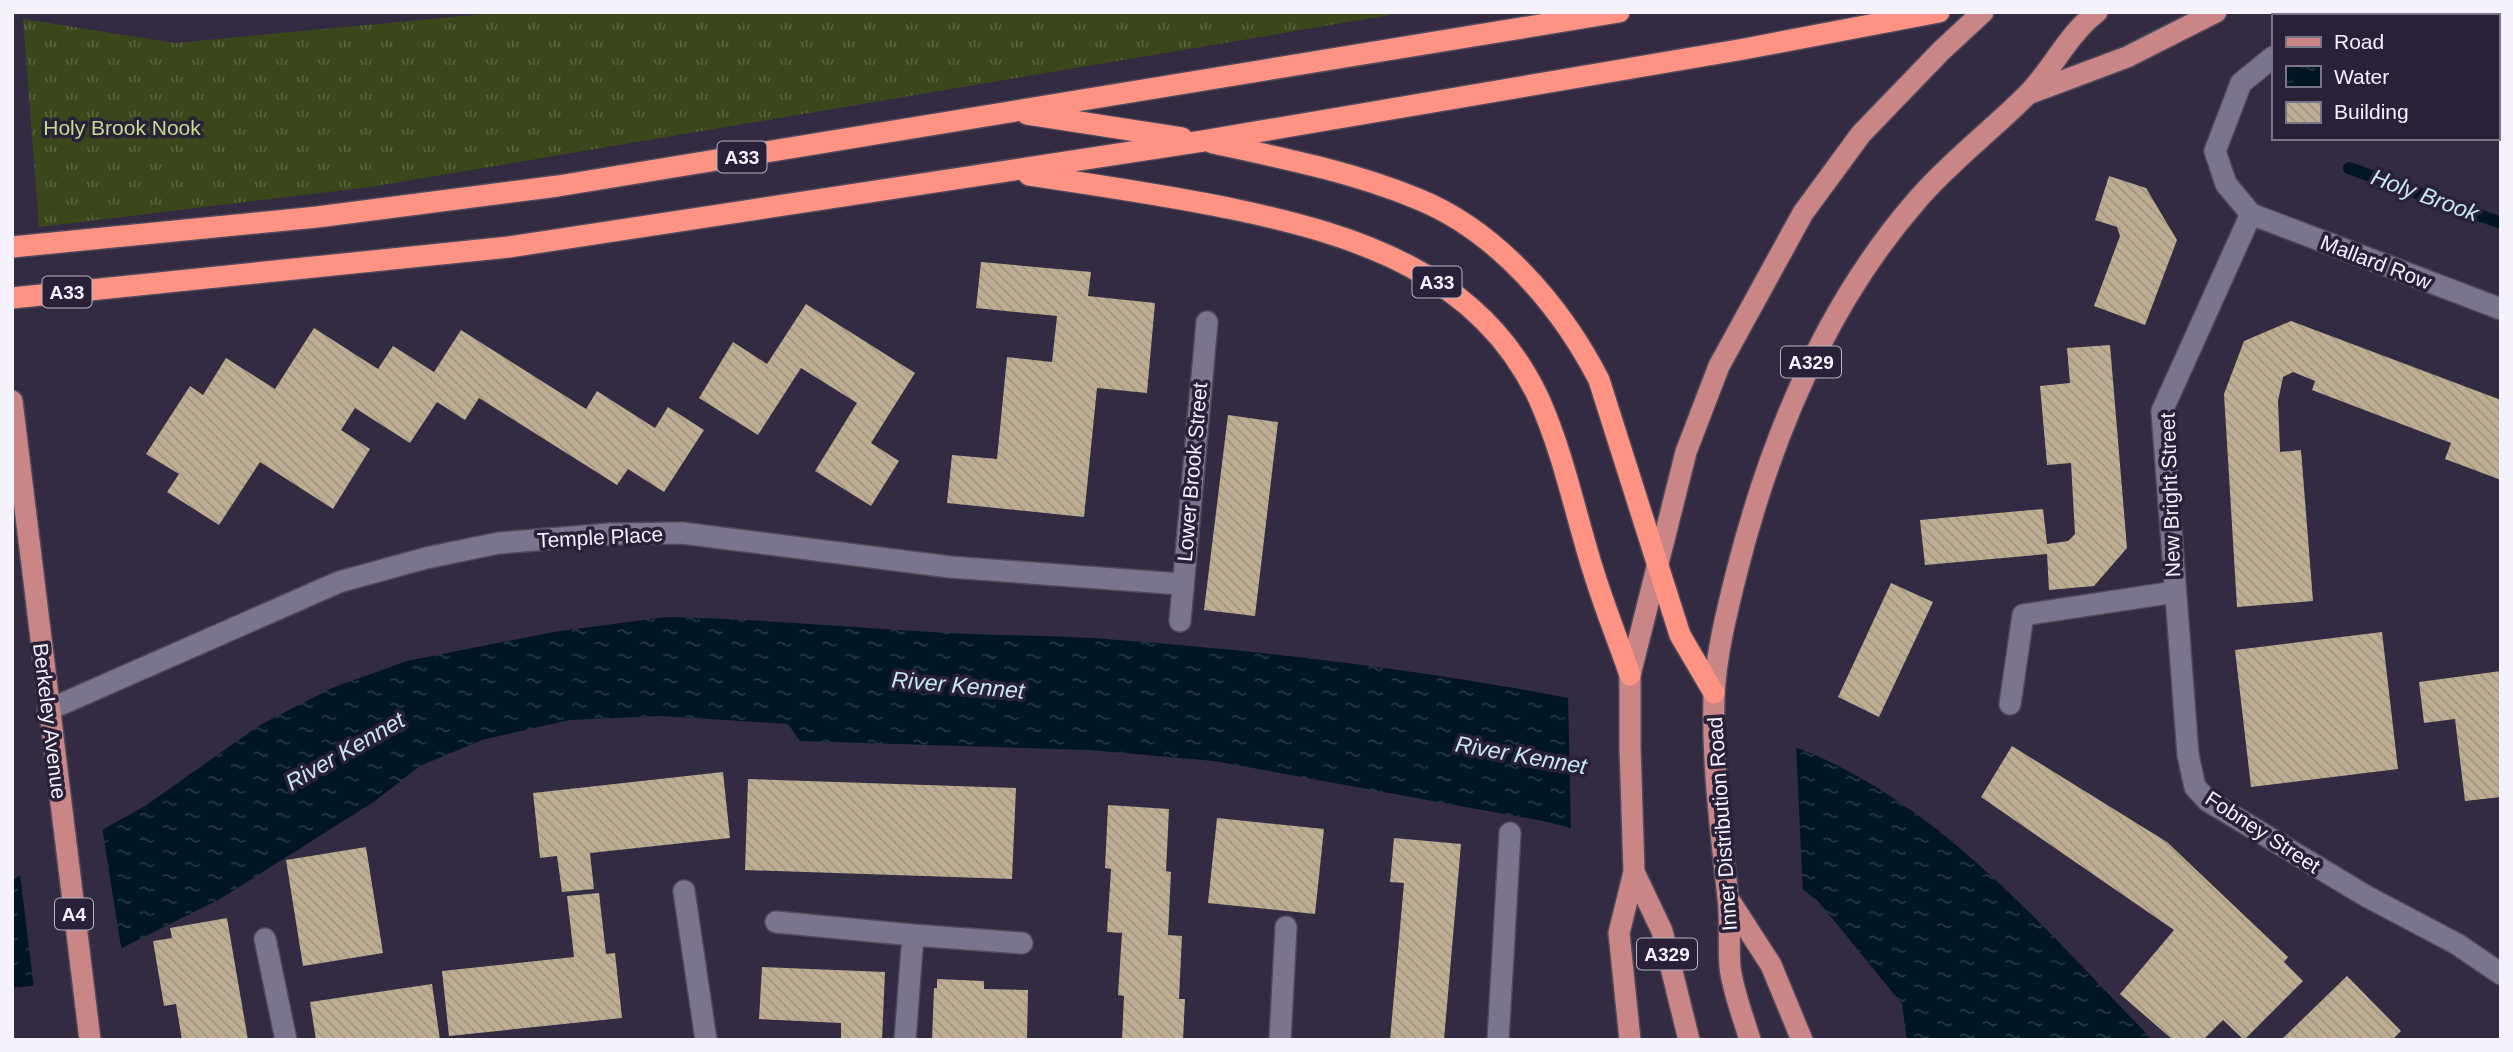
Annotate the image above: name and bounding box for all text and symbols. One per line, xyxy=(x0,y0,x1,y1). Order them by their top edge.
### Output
legend xyxy=(2272,14,2499,140)
text: Road xyxy=(2334,30,2384,53)
text: Water xyxy=(2334,65,2389,88)
text: Building xyxy=(2334,100,2409,123)
park label: Holy Brook Nook xyxy=(43,116,201,139)
road number: A33 xyxy=(718,141,766,172)
water label: Holy Brook xyxy=(2368,164,2484,227)
street label: Mallard Row xyxy=(2317,230,2435,294)
road number: A33 xyxy=(1412,266,1462,298)
road number: A33 xyxy=(42,276,92,308)
road number: A329 xyxy=(1781,346,1841,378)
street label: Lower Brook Street xyxy=(1173,381,1211,563)
street label: New Bright Street xyxy=(2156,412,2184,578)
street label: Temple Place xyxy=(536,522,664,552)
street label: Berkeley Avenue xyxy=(29,642,71,800)
water label: River Kennet xyxy=(891,666,1027,704)
water label: River Kennet xyxy=(281,706,410,796)
street label: Inner Distribution Road xyxy=(1703,716,1741,932)
water label: River Kennet xyxy=(1453,731,1590,780)
street label: Fobney Street xyxy=(2201,786,2325,878)
road number: A4 xyxy=(55,898,93,930)
road number: A329 xyxy=(1637,938,1697,970)

